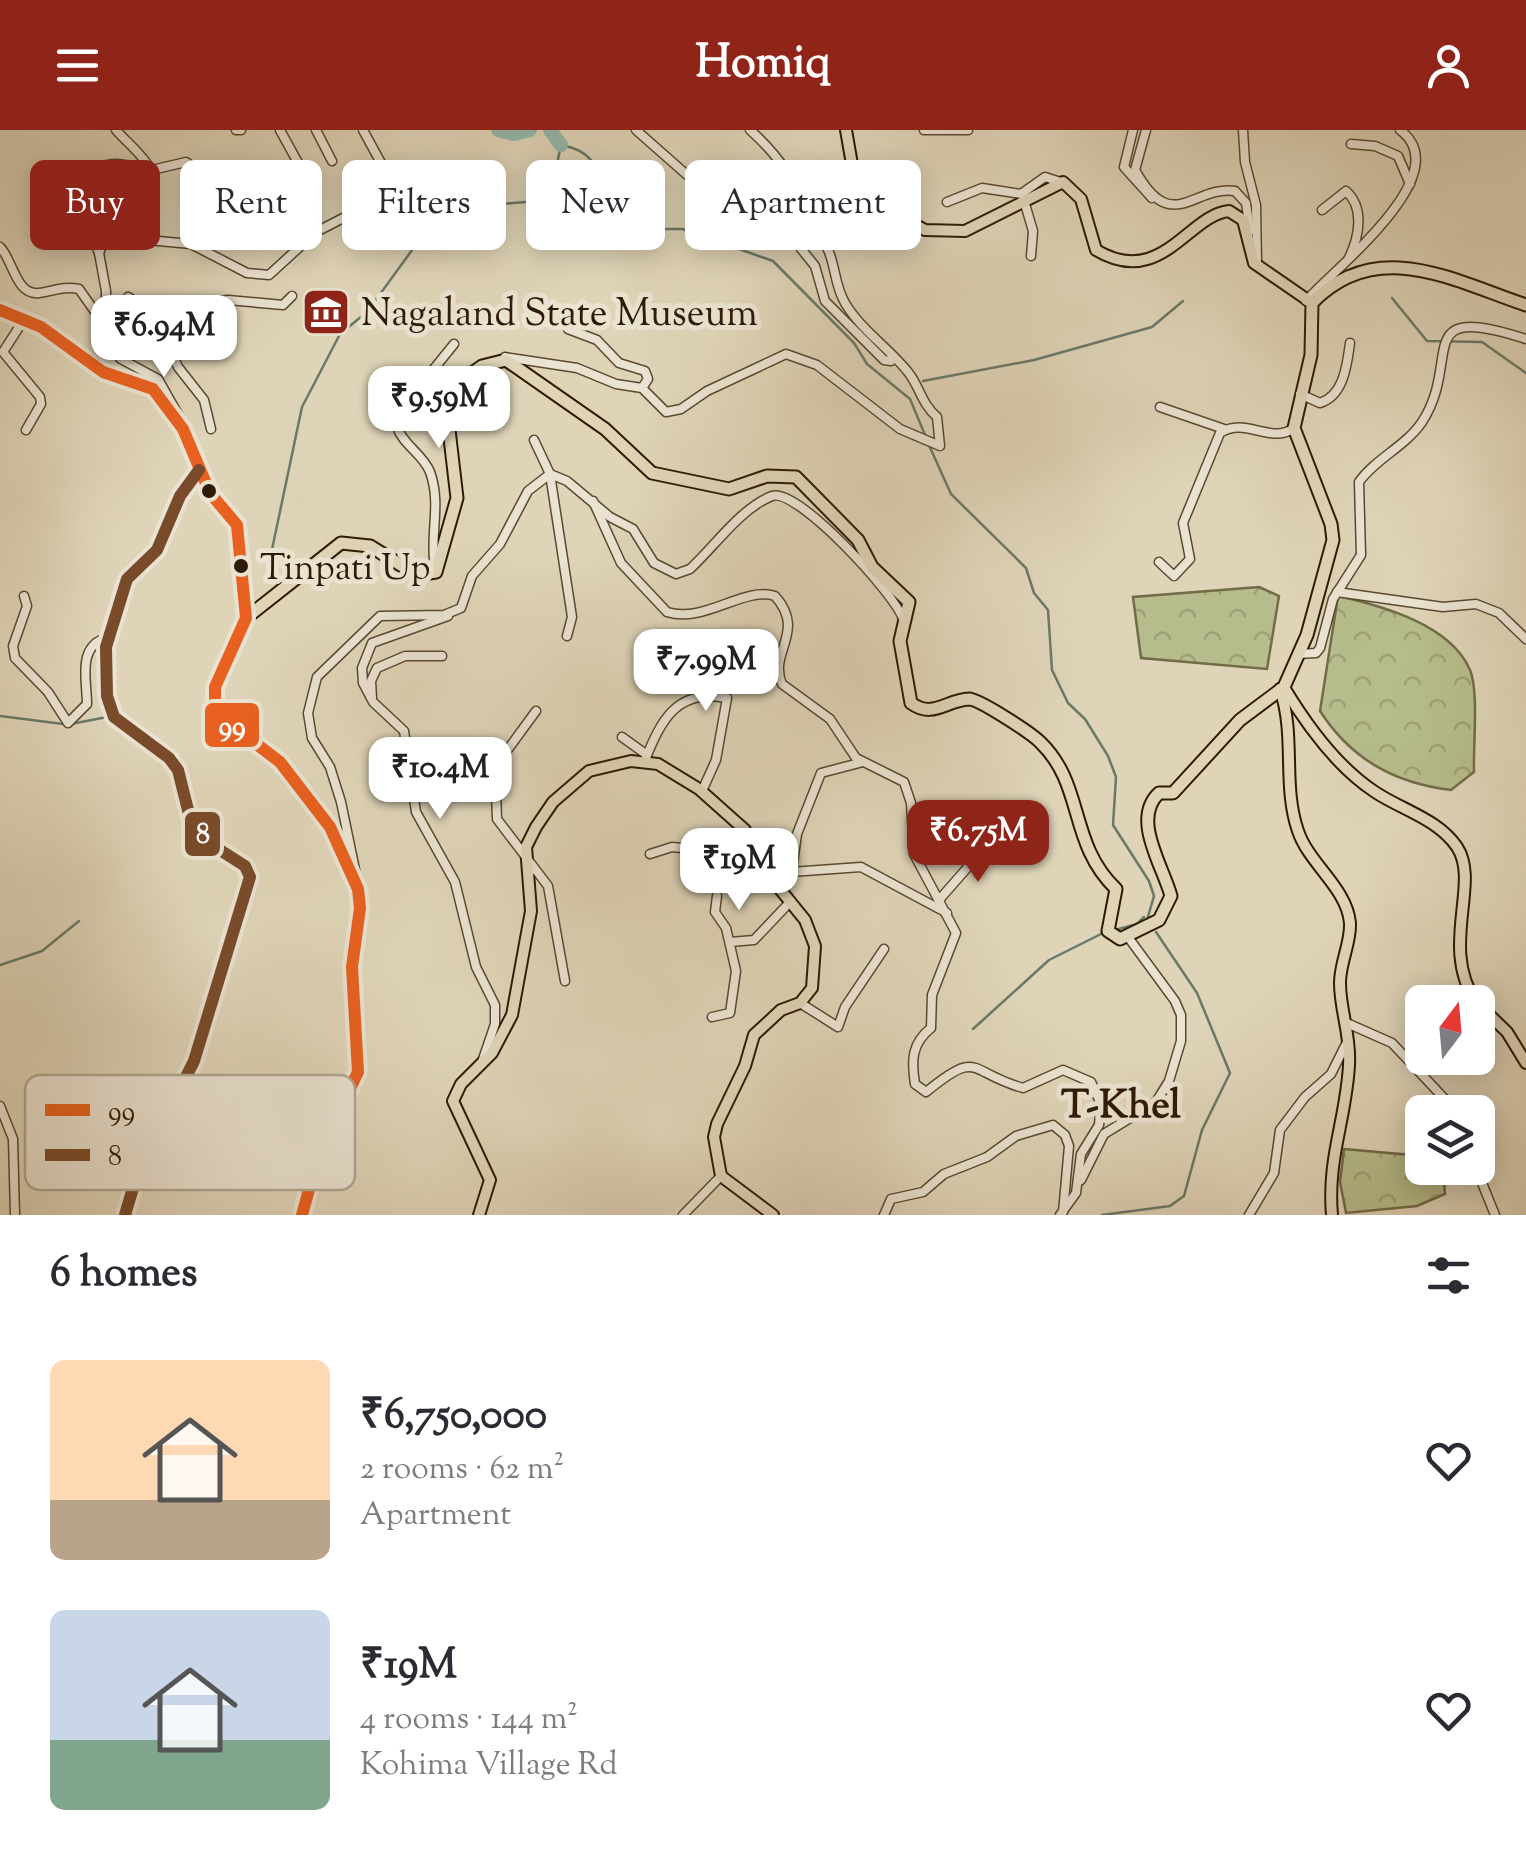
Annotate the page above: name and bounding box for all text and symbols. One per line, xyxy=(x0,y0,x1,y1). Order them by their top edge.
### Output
text: Homiq xyxy=(695,33,831,98)
icon: menu xyxy=(50,38,105,93)
icon: person xyxy=(1421,38,1476,93)
chip: Buy xyxy=(30,160,160,250)
chip: Rent xyxy=(180,160,322,250)
chip: Filters xyxy=(342,160,506,250)
chip: New xyxy=(526,160,665,250)
chip: Apartment xyxy=(685,160,921,250)
museum icon: Nagaland State Museum xyxy=(300,286,352,338)
place label: Nagaland State Museum xyxy=(361,289,758,343)
pin: ₹6.94M xyxy=(83,295,245,380)
text: ₹6.94M xyxy=(113,304,215,350)
pin: ₹9.59M xyxy=(358,366,520,451)
text: ₹9.59M xyxy=(390,375,488,421)
unlabelled marker xyxy=(199,481,219,501)
place label: Tinpati Up xyxy=(260,544,430,596)
marker: Tinpati Up xyxy=(231,556,251,576)
pin: ₹7.99M xyxy=(625,629,787,714)
text: ₹7.99M xyxy=(656,638,756,684)
line badge: 99 xyxy=(203,701,261,749)
text: 99 xyxy=(218,708,246,748)
pin: ₹10.4M xyxy=(359,737,521,822)
text: ₹10.4M xyxy=(391,746,489,792)
pin: ₹6.75M xyxy=(897,800,1059,885)
text: ₹6.75M xyxy=(929,809,1027,855)
line badge: 8 xyxy=(183,810,222,858)
text: 8 xyxy=(196,816,210,856)
pin: ₹19M xyxy=(680,828,798,913)
text: ₹19M xyxy=(702,837,776,883)
north arrow xyxy=(1405,985,1495,1075)
map controls xyxy=(1405,985,1495,1185)
legend xyxy=(25,1075,355,1190)
district label: T-Khel xyxy=(1061,1079,1182,1136)
text: 99 xyxy=(108,1093,135,1133)
button: layers xyxy=(1405,1095,1495,1185)
text: 8 xyxy=(108,1138,122,1178)
text: 6 homes xyxy=(50,1245,197,1305)
icon: filters xyxy=(1421,1248,1476,1303)
text: ₹6,750,000 xyxy=(360,1387,547,1447)
icon: home xyxy=(130,1400,250,1520)
icon: heart xyxy=(1421,1433,1476,1488)
text: 2 rooms · 62 m² xyxy=(360,1447,564,1493)
text: Apartment xyxy=(360,1493,511,1539)
text: ₹19M xyxy=(360,1637,457,1697)
icon: home xyxy=(130,1650,250,1770)
icon: heart xyxy=(1421,1683,1476,1738)
text: 4 rooms · 144 m² xyxy=(360,1697,578,1743)
text: Kohima Village Rd xyxy=(360,1743,618,1789)

